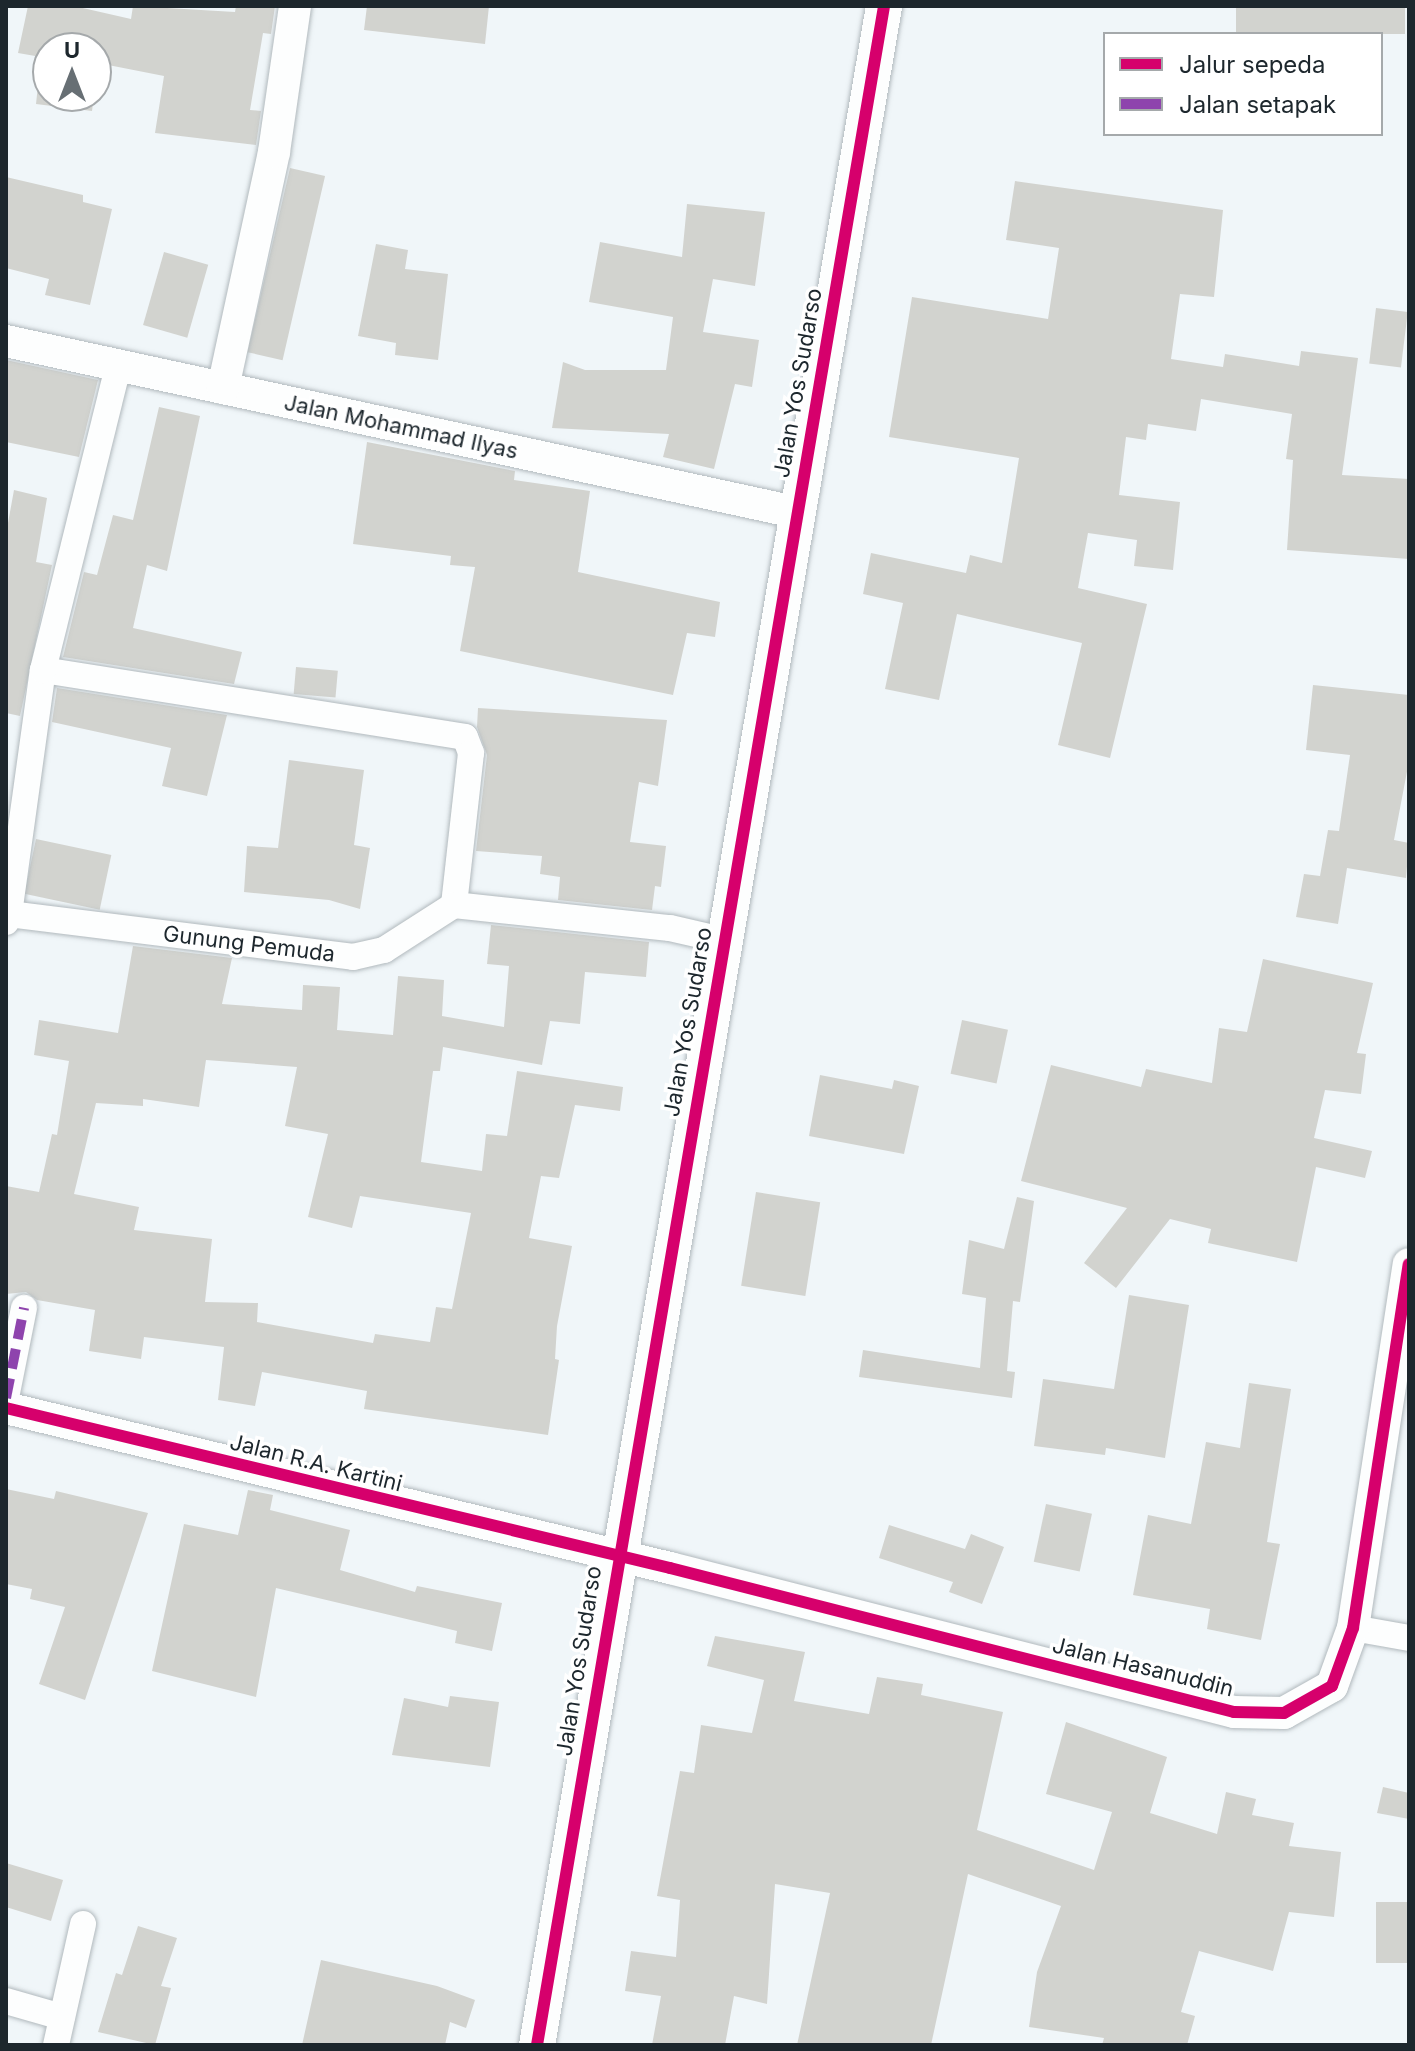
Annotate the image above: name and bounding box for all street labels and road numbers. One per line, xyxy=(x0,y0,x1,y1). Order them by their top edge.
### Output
street label: Jalan Yos Sudarso xyxy=(768,286,828,480)
street label: Jalan Mohammad Ilyas xyxy=(282,389,520,465)
street label: Gunung Pemuda xyxy=(162,920,336,968)
street label: Jalan Yos Sudarso xyxy=(658,925,718,1119)
street label: Jalan R.A. Kartini xyxy=(227,1429,405,1497)
street label: Jalan Yos Sudarso xyxy=(551,1564,607,1758)
street label: Jalan Hasanuddin xyxy=(1050,1632,1236,1702)

